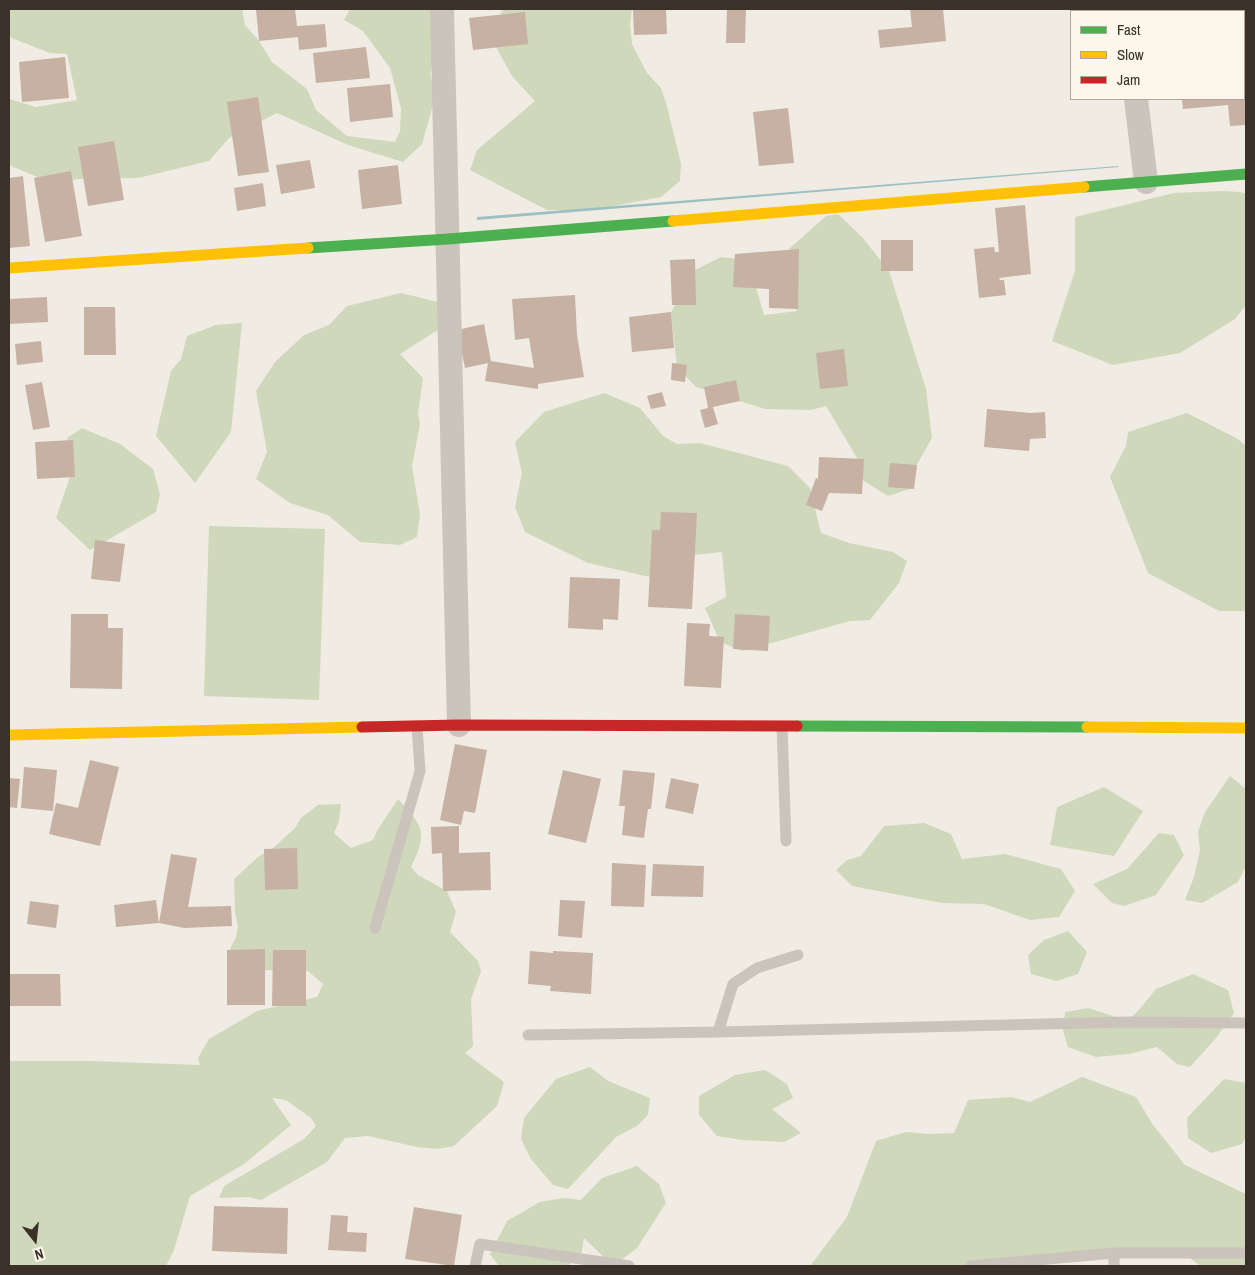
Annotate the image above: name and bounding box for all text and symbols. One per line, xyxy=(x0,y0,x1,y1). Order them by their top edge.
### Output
legend xyxy=(1070,10,1245,100)
text: Fast xyxy=(1117,19,1140,40)
text: Slow xyxy=(1117,44,1144,65)
text: Jam xyxy=(1117,69,1140,90)
north arrow xyxy=(10,1215,60,1265)
text: N xyxy=(33,1245,46,1264)

